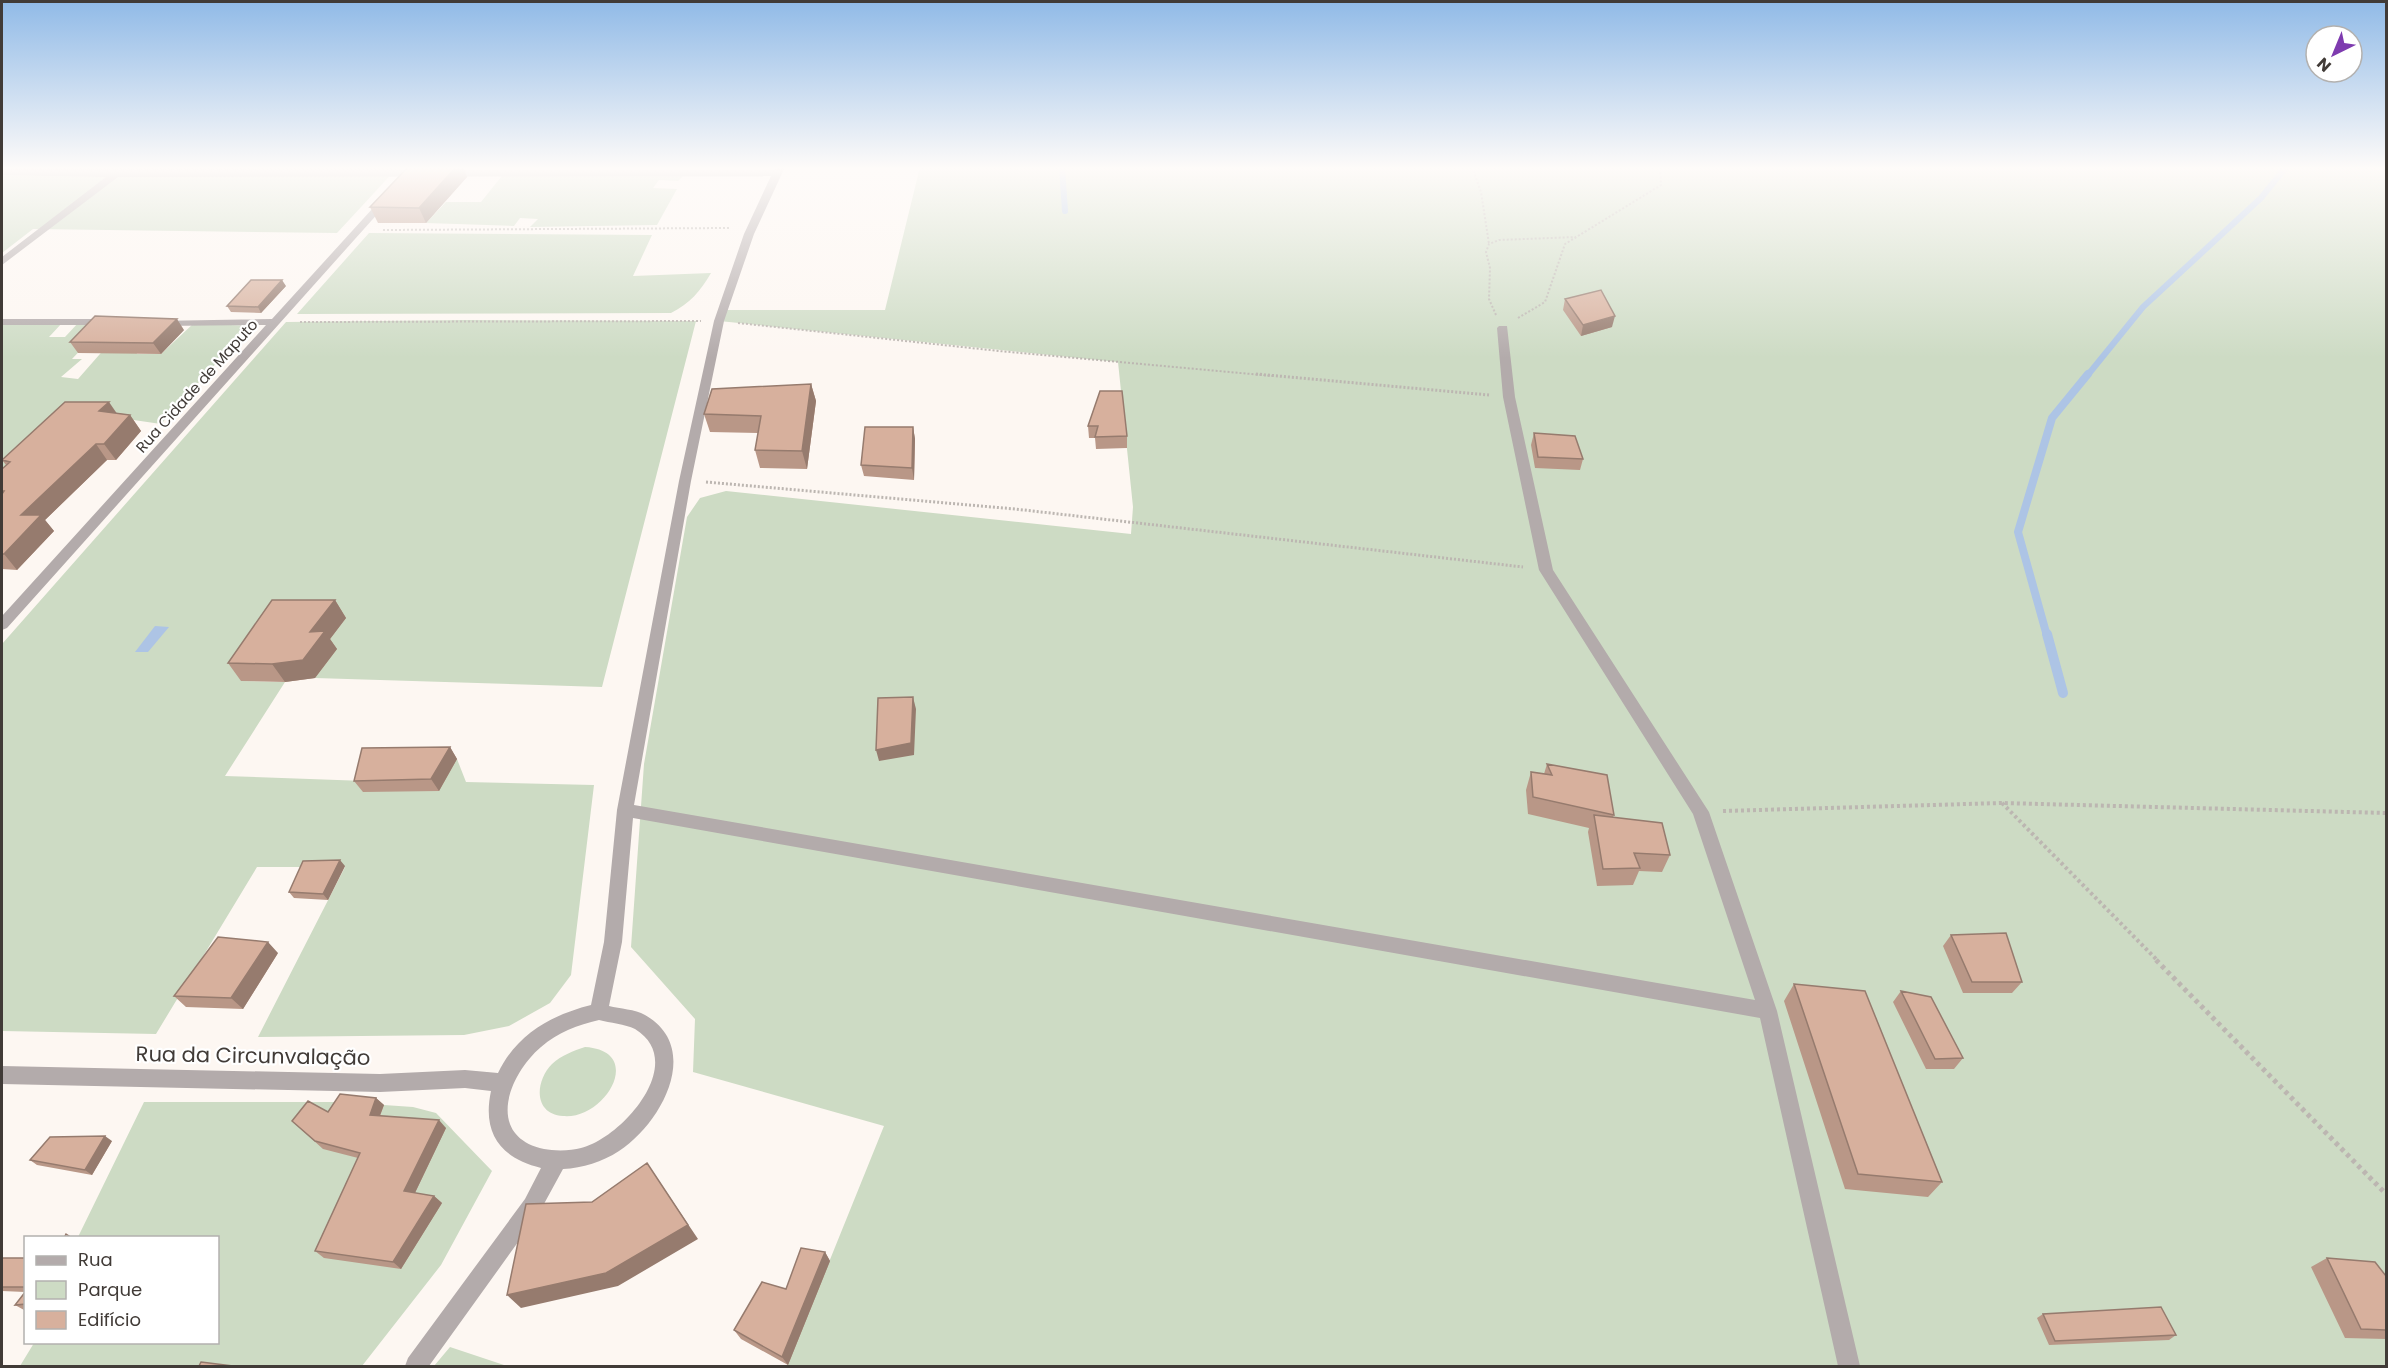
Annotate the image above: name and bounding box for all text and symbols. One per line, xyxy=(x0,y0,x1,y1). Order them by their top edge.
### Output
north arrow xyxy=(2304,24,2364,84)
text: N xyxy=(2312,52,2336,77)
street label: Rua Cidade de Maputo xyxy=(131,314,262,457)
street label: Rua da Circunvalação xyxy=(135,1039,371,1072)
legend xyxy=(24,1236,219,1344)
text: Rua xyxy=(78,1247,113,1272)
text: Parque xyxy=(78,1277,142,1302)
text: Edifício xyxy=(78,1307,141,1332)

